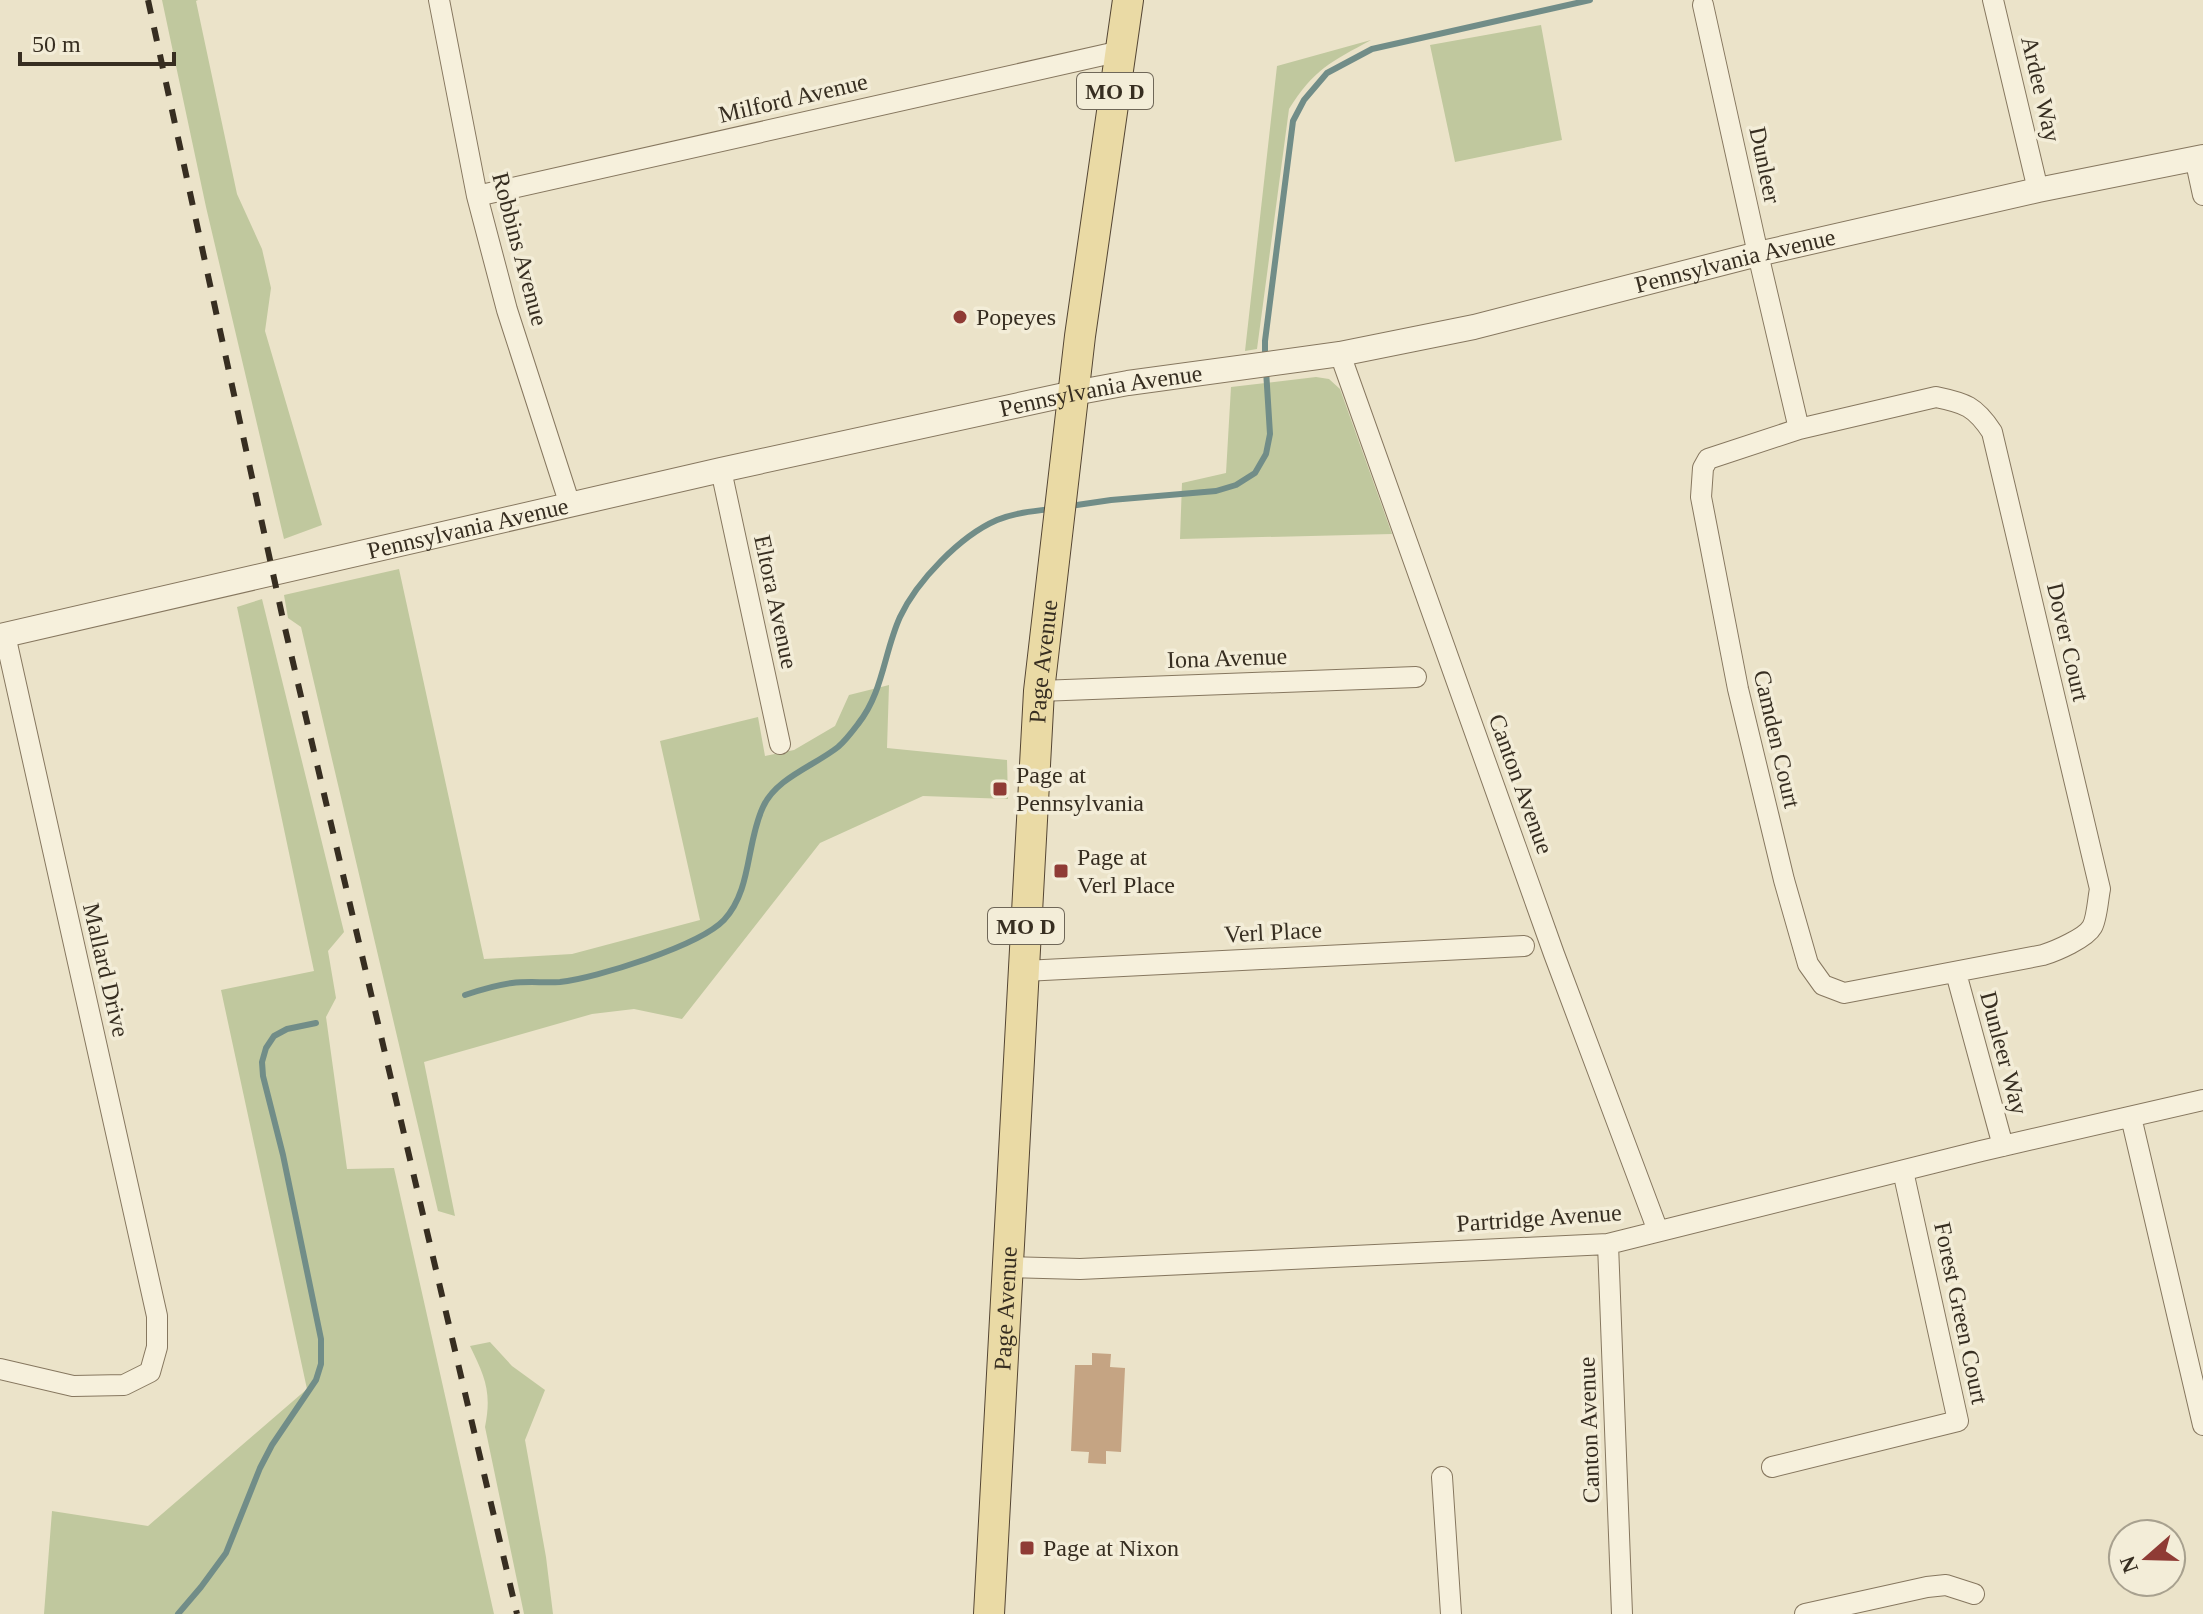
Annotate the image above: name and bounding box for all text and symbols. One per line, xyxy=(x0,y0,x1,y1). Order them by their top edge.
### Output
scale bar xyxy=(20,16,174,66)
text: 50 m xyxy=(32,31,81,57)
street label: Ardee Way xyxy=(2016,34,2066,144)
street label: Milford Avenue xyxy=(716,68,870,128)
road number: MO D xyxy=(1077,73,1153,109)
street label: Dunleer xyxy=(1744,124,1786,206)
street label: Robbins Avenue xyxy=(487,170,553,328)
street label: Pennsylvania Avenue xyxy=(1632,224,1838,298)
place label: Popeyes xyxy=(976,304,1056,330)
marker: Popeyes xyxy=(951,308,969,326)
street label: Pennsylvania Avenue xyxy=(997,360,1204,422)
street label: Pennsylvania Avenue xyxy=(365,493,571,564)
street label: Eltora Avenue xyxy=(749,533,803,671)
street label: Dover Court xyxy=(2042,580,2094,704)
street label: Page Avenue xyxy=(1024,598,1062,724)
street label: Iona Avenue xyxy=(1166,643,1288,673)
street label: Camden Court xyxy=(1749,668,1806,811)
street label: Canton Avenue xyxy=(1484,711,1558,857)
place label: Page at Pennsylvania xyxy=(1016,762,1144,816)
marker: Page at Pennsylvania xyxy=(991,780,1009,798)
place label: Page at Verl Place xyxy=(1077,844,1175,898)
marker: Page at Verl Place xyxy=(1052,862,1070,880)
street label: Mallard Drive xyxy=(78,901,134,1039)
road number: MO D xyxy=(988,908,1064,944)
street label: Verl Place xyxy=(1223,916,1323,948)
street label: Dunleer Way xyxy=(1975,989,2033,1117)
street label: Partridge Avenue xyxy=(1456,1199,1622,1237)
street label: Forest Green Court xyxy=(1929,1220,1993,1407)
street label: Page Avenue xyxy=(989,1246,1022,1371)
street label: Canton Avenue xyxy=(1573,1356,1605,1504)
north arrow xyxy=(2107,1518,2187,1598)
place label: Page at Nixon xyxy=(1043,1535,1179,1561)
marker: Page at Nixon xyxy=(1018,1539,1036,1557)
text: N xyxy=(2114,1553,2143,1576)

